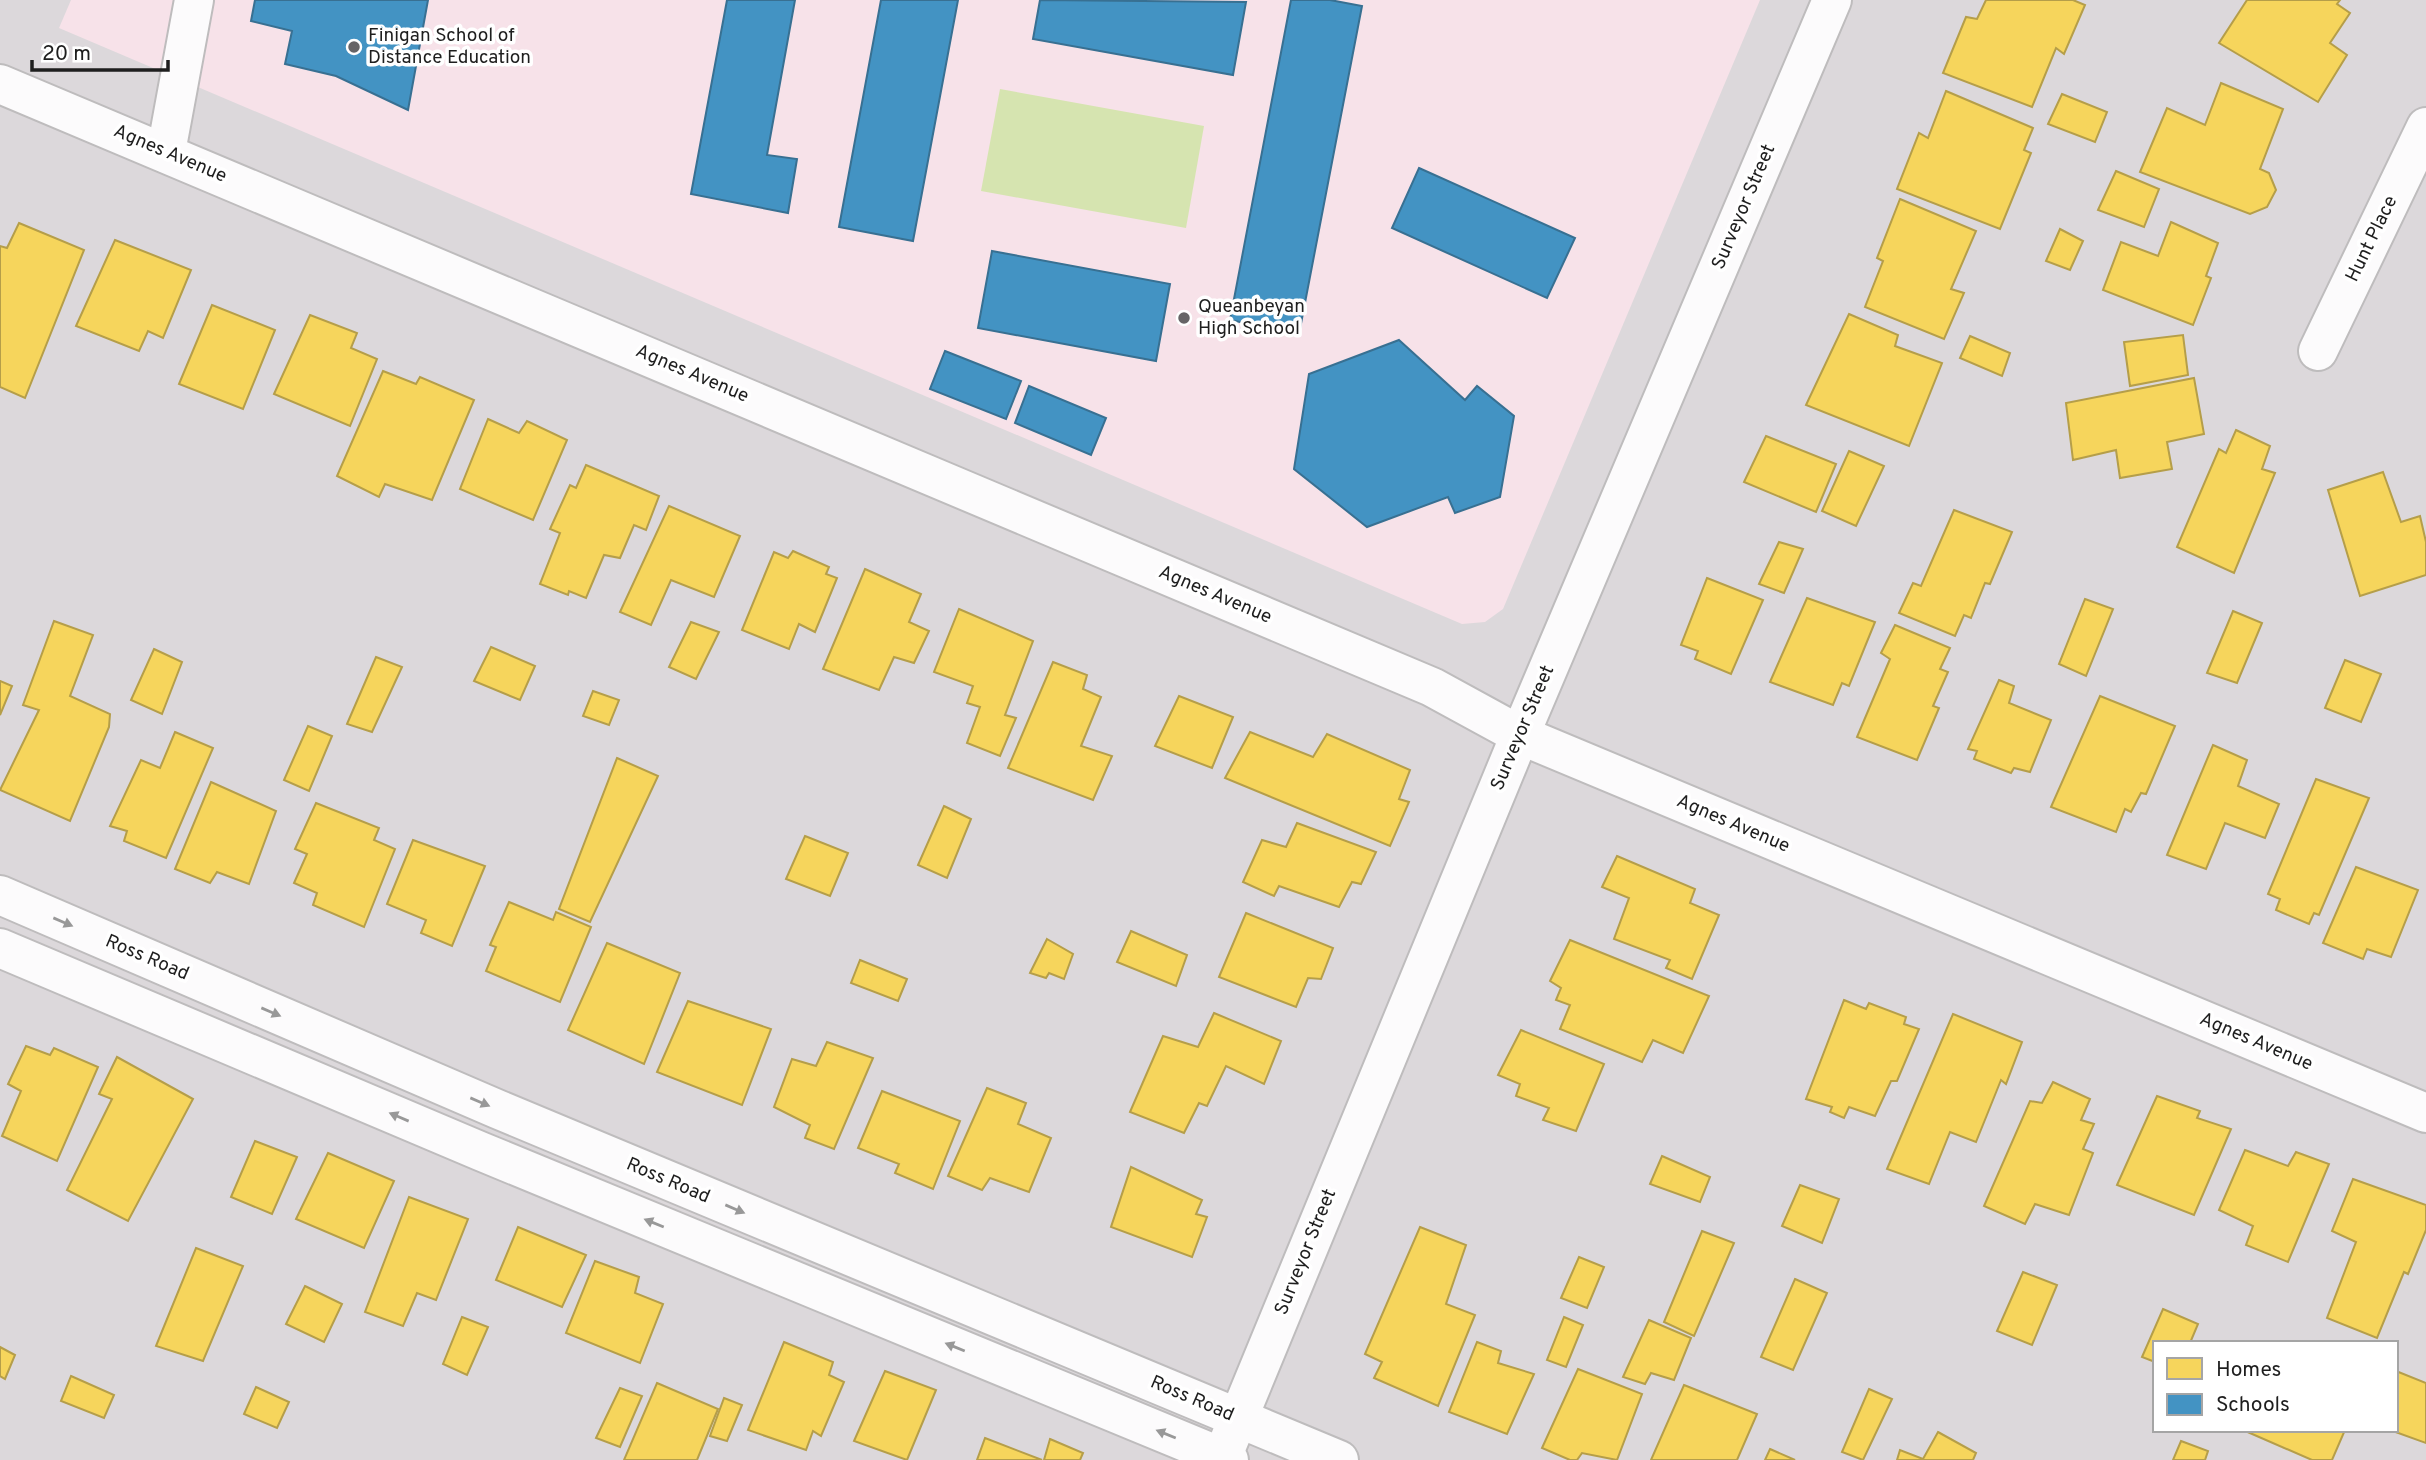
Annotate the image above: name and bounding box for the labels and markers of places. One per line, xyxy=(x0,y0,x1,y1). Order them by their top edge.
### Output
place label: Finigan School of Distance Education xyxy=(368,24,531,70)
marker: Finigan School of Distance Education xyxy=(346,39,362,55)
place label: Queanbeyan High School xyxy=(1198,295,1305,341)
marker: Queanbeyan High School xyxy=(1176,310,1192,326)

